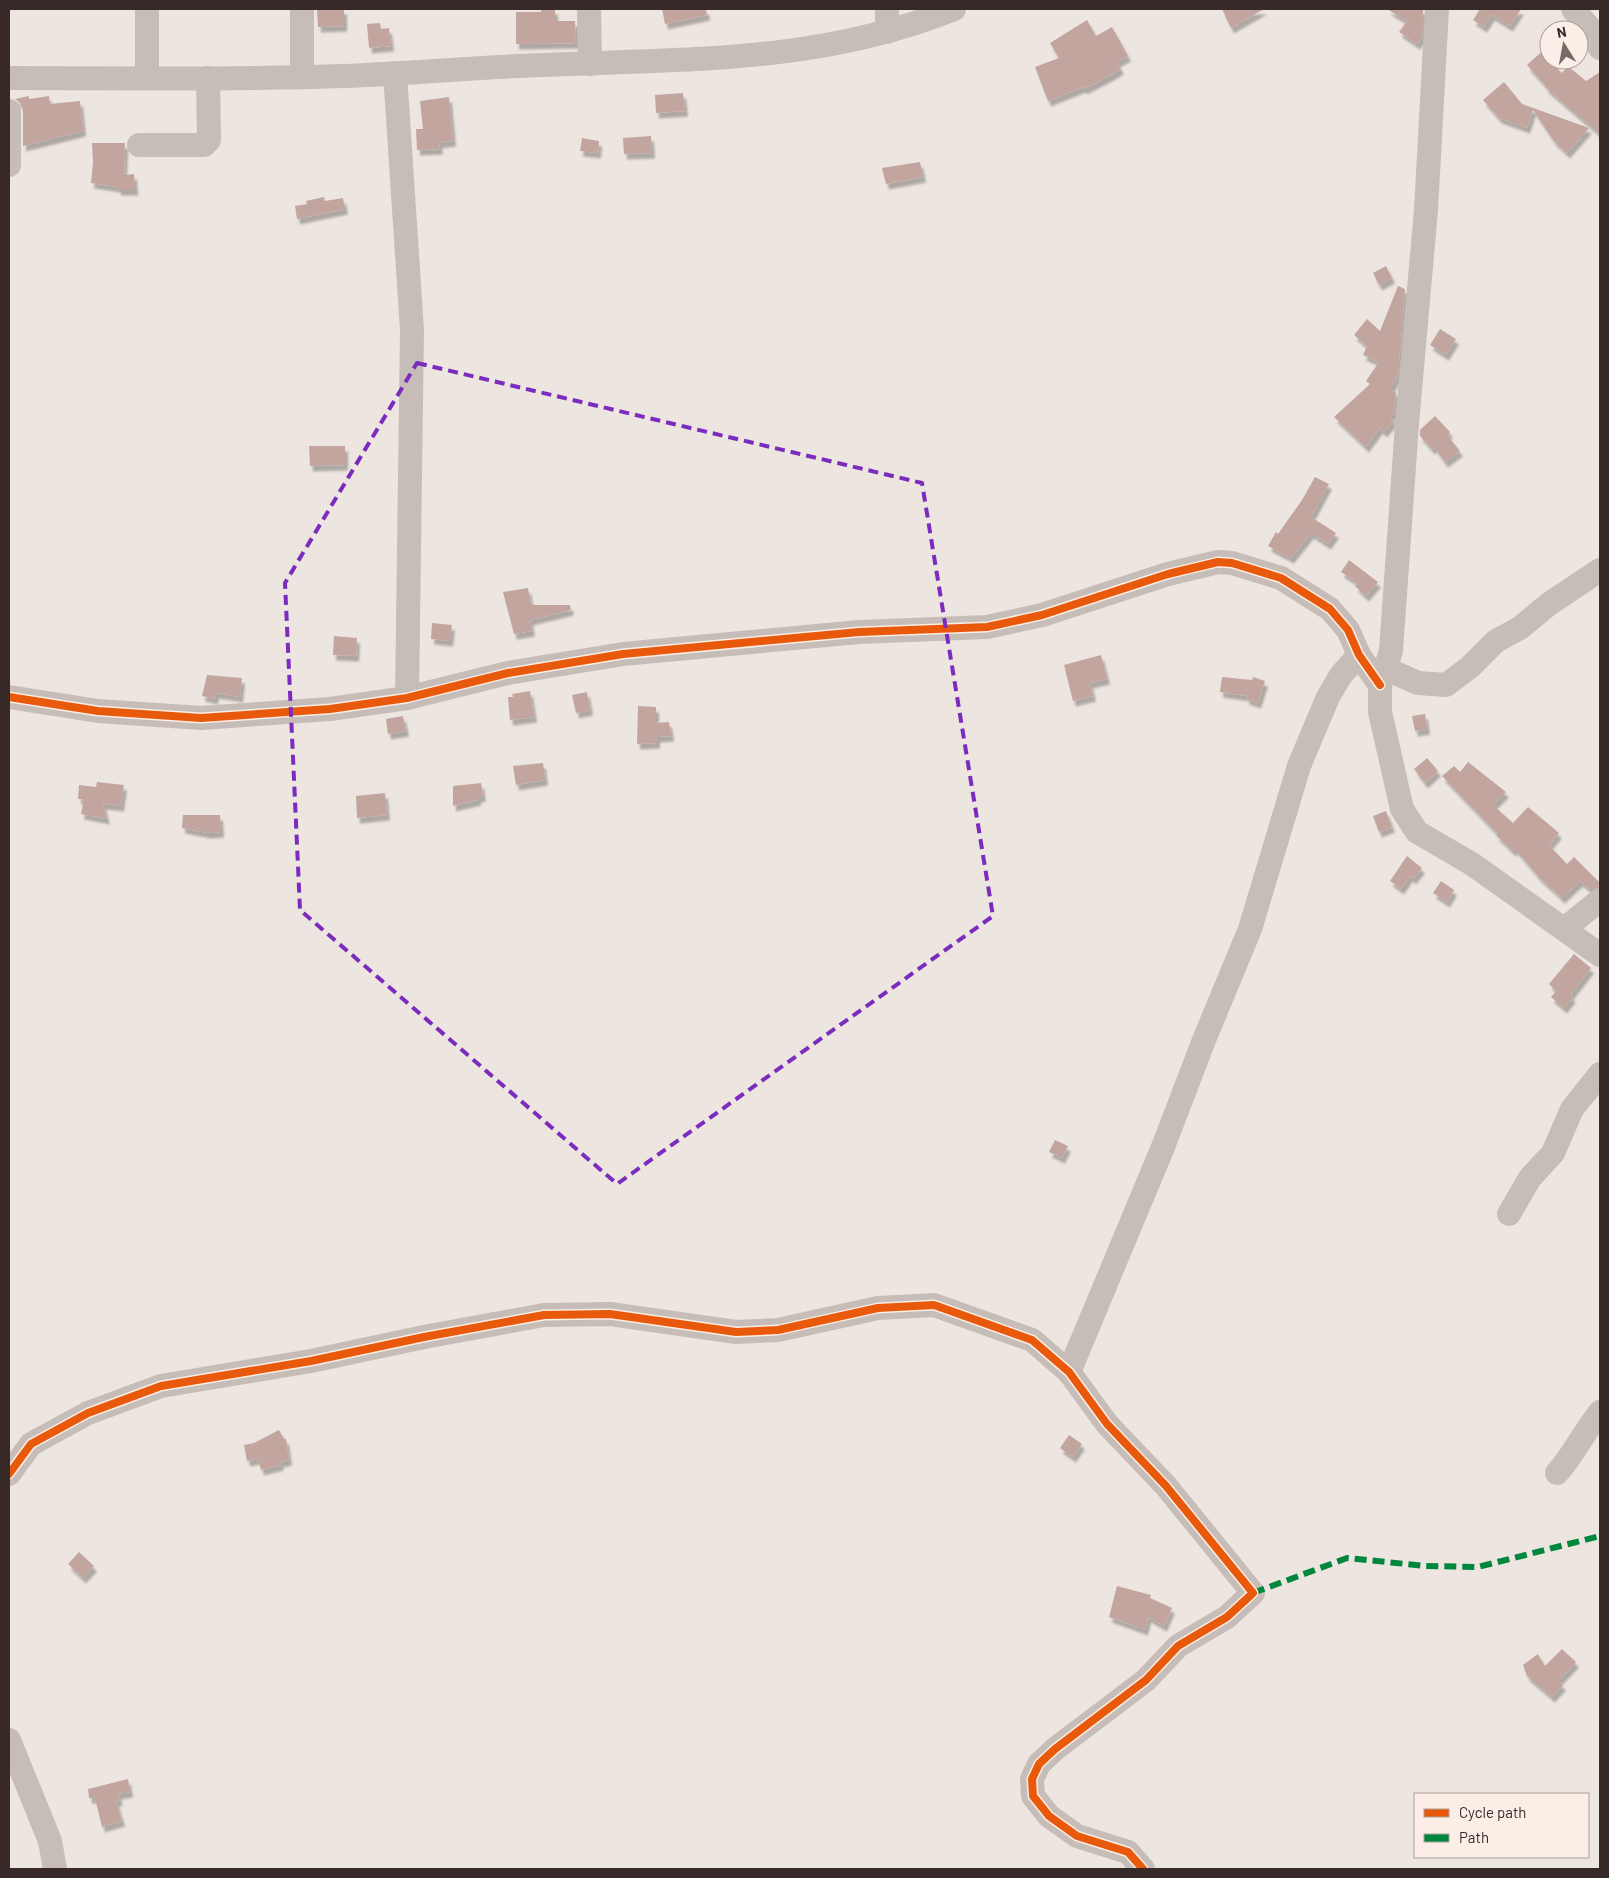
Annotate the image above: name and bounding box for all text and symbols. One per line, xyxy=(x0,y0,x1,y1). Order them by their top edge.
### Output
north arrow xyxy=(1539,20,1589,70)
text: N xyxy=(1555,23,1568,41)
legend xyxy=(1414,1793,1589,1858)
text: Cycle path xyxy=(1459,1803,1526,1821)
text: Path xyxy=(1459,1828,1489,1846)

